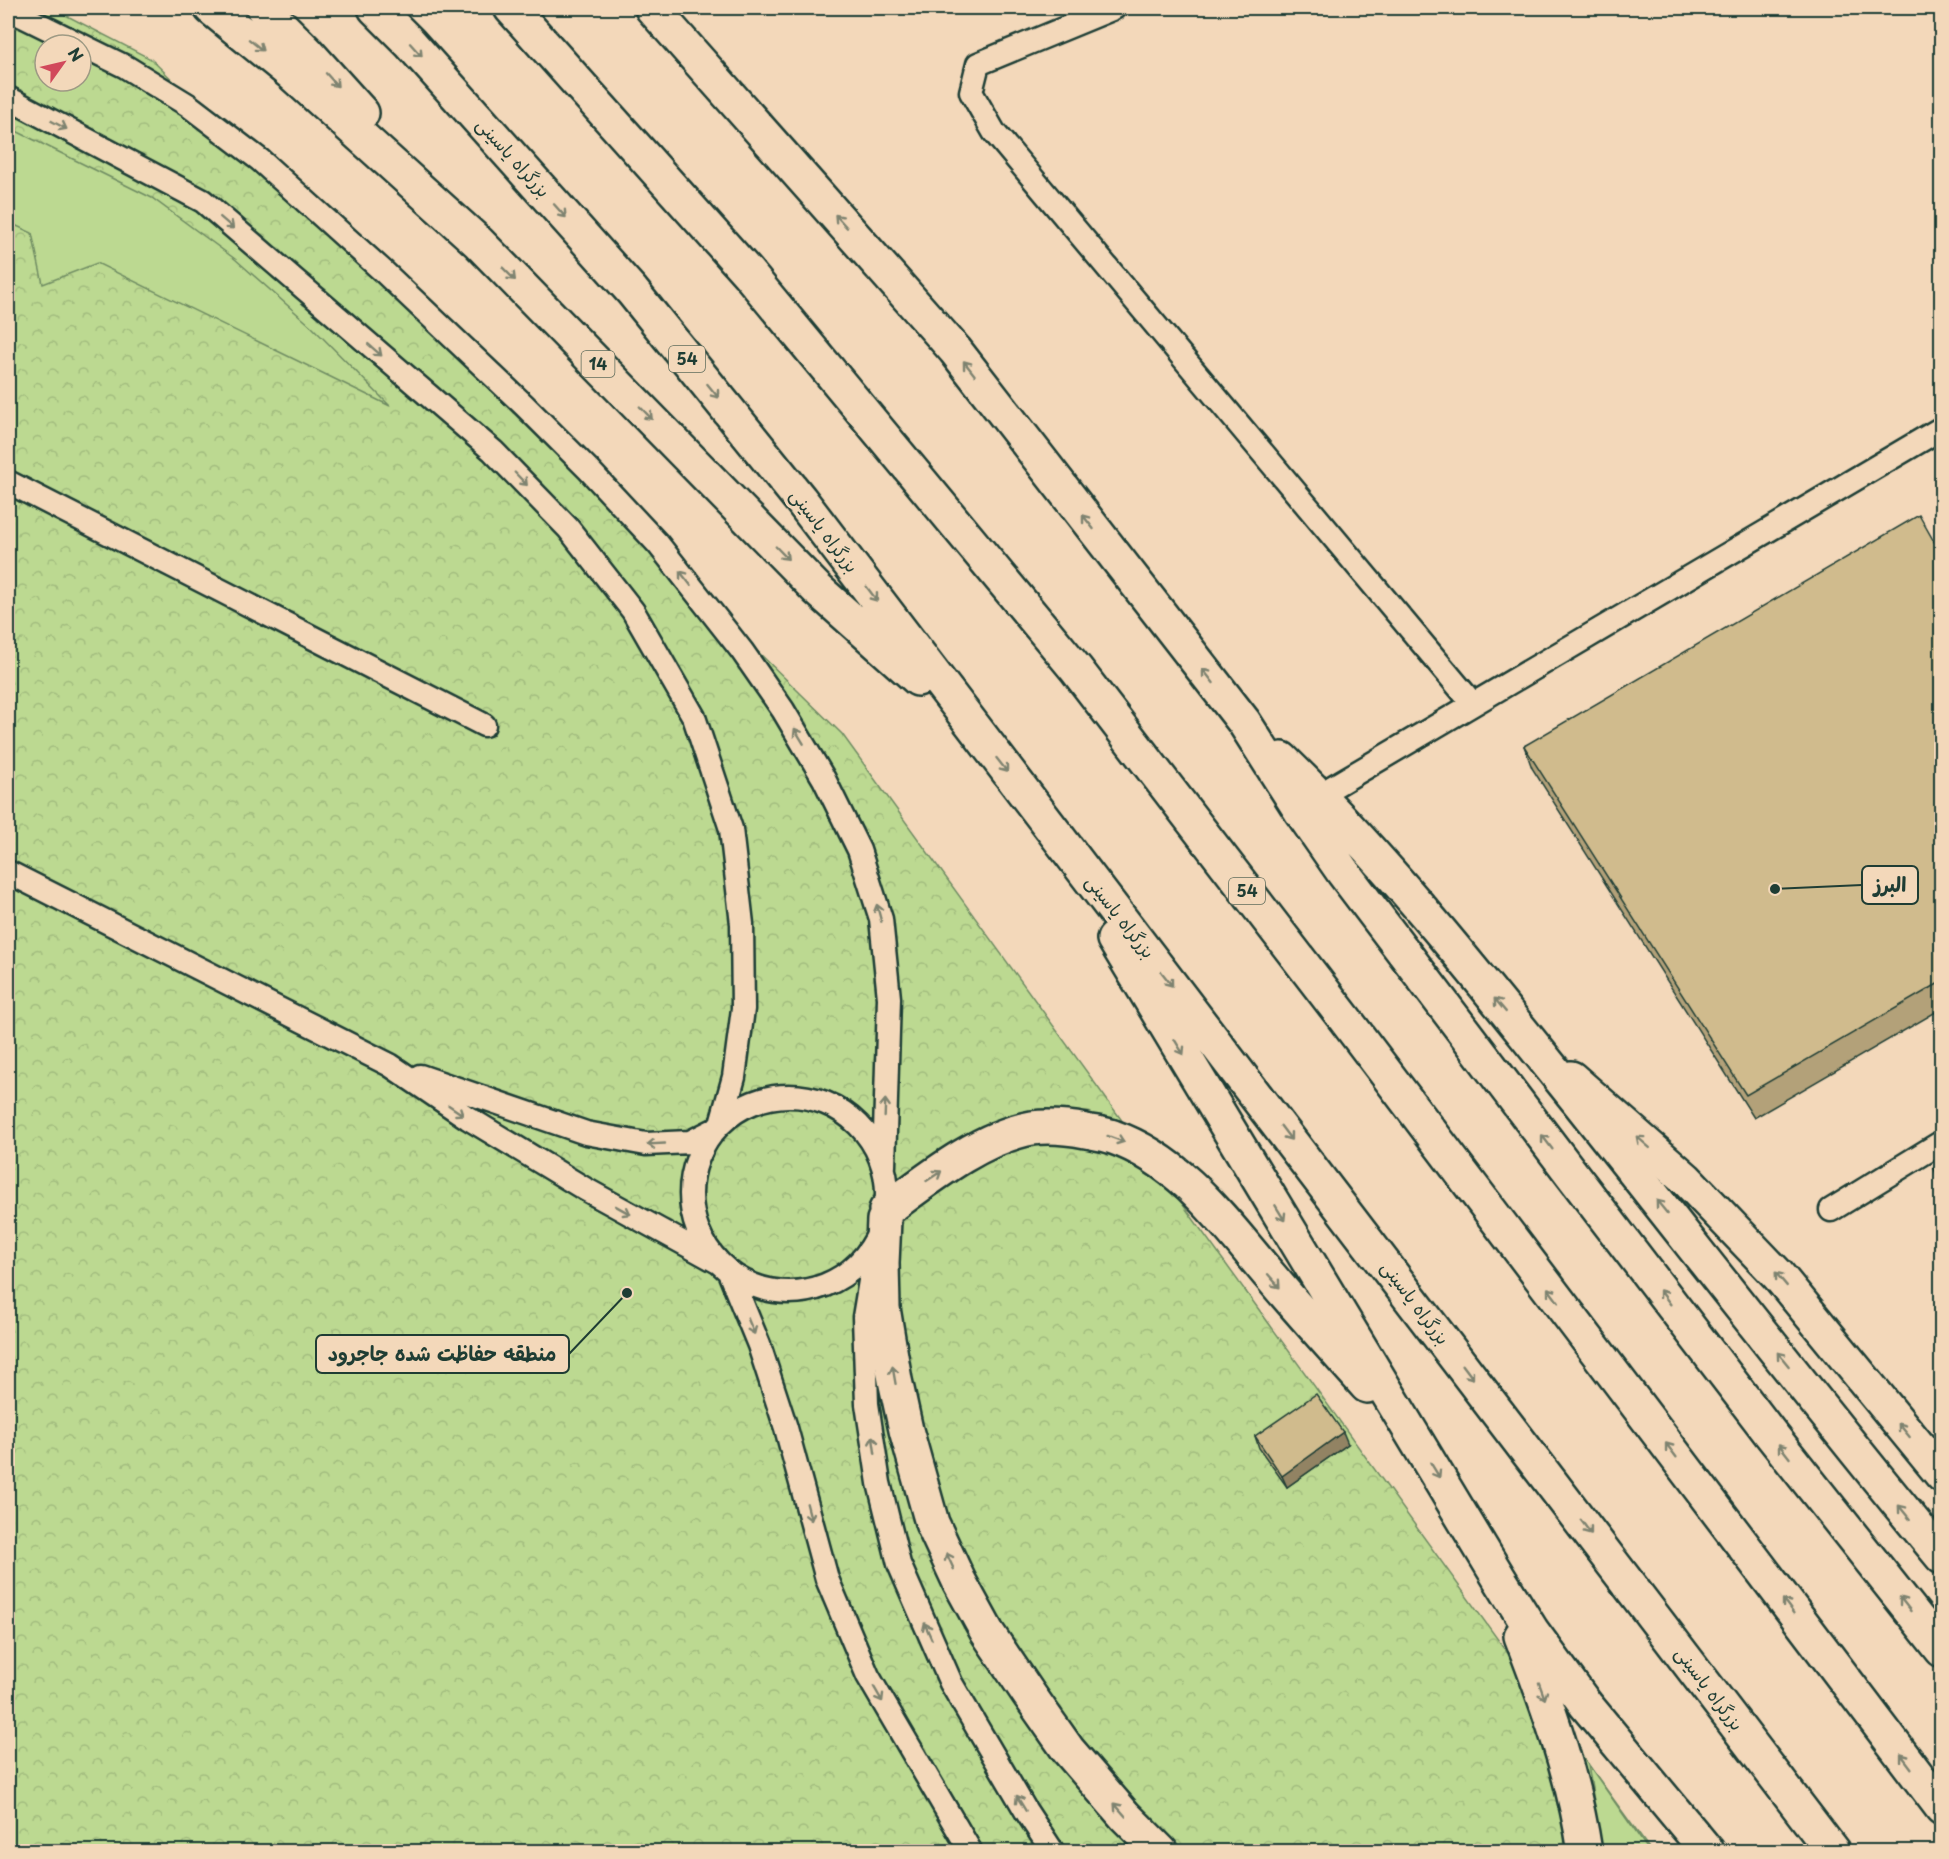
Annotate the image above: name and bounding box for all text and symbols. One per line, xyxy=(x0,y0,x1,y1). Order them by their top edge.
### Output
north arrow xyxy=(33,33,93,93)
one-way arrow xyxy=(248,38,264,51)
text: N xyxy=(63,42,90,66)
one-way arrow xyxy=(409,42,423,57)
one-way arrow xyxy=(325,72,339,87)
street label: بزرگراه یاسینی xyxy=(471,111,557,203)
one-way arrow xyxy=(50,119,67,131)
one-way arrow xyxy=(553,203,567,218)
one-way arrow xyxy=(834,214,848,229)
one-way arrow xyxy=(219,216,234,230)
one-way arrow xyxy=(502,267,517,282)
one-way arrow xyxy=(367,343,382,357)
road number: 54 xyxy=(669,346,705,372)
road number: 14 xyxy=(582,351,614,377)
one-way arrow xyxy=(962,360,975,376)
one-way arrow xyxy=(707,383,720,399)
one-way arrow xyxy=(639,406,654,421)
one-way arrow xyxy=(513,472,528,487)
street label: بزرگراه یاسینی xyxy=(785,482,866,578)
one-way arrow xyxy=(1082,514,1095,530)
one-way arrow xyxy=(775,545,790,560)
one-way arrow xyxy=(679,571,692,587)
one-way arrow xyxy=(866,586,879,602)
one-way arrow xyxy=(1201,668,1214,684)
one-way arrow xyxy=(793,728,805,745)
one-way arrow xyxy=(996,756,1009,772)
callout: البرز xyxy=(1862,866,1918,904)
street label: بزرگراه یاسینی xyxy=(1080,869,1162,964)
text: البرز xyxy=(1872,869,1906,899)
road number: 54 xyxy=(1229,878,1265,904)
one-way arrow xyxy=(872,904,884,923)
one-way arrow xyxy=(1161,970,1173,986)
one-way arrow xyxy=(1494,998,1507,1014)
one-way arrow xyxy=(1173,1038,1185,1055)
one-way arrow xyxy=(879,1098,890,1118)
one-way arrow xyxy=(447,1104,464,1116)
one-way arrow xyxy=(1279,1125,1292,1141)
one-way arrow xyxy=(1106,1134,1124,1145)
one-way arrow xyxy=(1541,1134,1553,1150)
one-way arrow xyxy=(1636,1135,1651,1149)
one-way arrow xyxy=(646,1138,666,1149)
one-way arrow xyxy=(925,1170,942,1182)
one-way arrow xyxy=(1655,1199,1668,1215)
one-way arrow xyxy=(614,1205,632,1216)
one-way arrow xyxy=(1273,1205,1286,1222)
street label: بزرگراه یاسینی xyxy=(1376,1254,1457,1350)
one-way arrow xyxy=(1774,1272,1788,1287)
one-way arrow xyxy=(1267,1273,1281,1288)
one-way arrow xyxy=(1546,1287,1559,1303)
one-way arrow xyxy=(1659,1289,1672,1305)
one-way arrow xyxy=(746,1317,757,1335)
callout: منطقه حفاظت شده جاجرود xyxy=(316,1335,569,1373)
text: منطقه حفاظت شده جاجرود xyxy=(328,1338,556,1368)
one-way arrow xyxy=(1776,1352,1789,1368)
one-way arrow xyxy=(1461,1364,1474,1380)
one-way arrow xyxy=(888,1366,899,1385)
one-way arrow xyxy=(1897,1422,1910,1438)
one-way arrow xyxy=(868,1436,879,1456)
one-way arrow xyxy=(1664,1443,1677,1459)
one-way arrow xyxy=(1778,1443,1791,1459)
one-way arrow xyxy=(1429,1461,1441,1478)
one-way arrow xyxy=(804,1502,816,1521)
one-way arrow xyxy=(1898,1504,1911,1520)
one-way arrow xyxy=(1579,1519,1592,1535)
one-way arrow xyxy=(943,1553,955,1571)
one-way arrow xyxy=(1899,1596,1912,1612)
one-way arrow xyxy=(1782,1598,1795,1614)
one-way arrow xyxy=(922,1623,933,1641)
street label: بزرگراه یاسینی xyxy=(1670,1640,1751,1736)
one-way arrow xyxy=(1537,1682,1548,1700)
one-way arrow xyxy=(873,1685,885,1702)
one-way arrow xyxy=(1900,1753,1913,1769)
one-way arrow xyxy=(1014,1795,1026,1812)
one-way arrow xyxy=(1113,1803,1127,1818)

